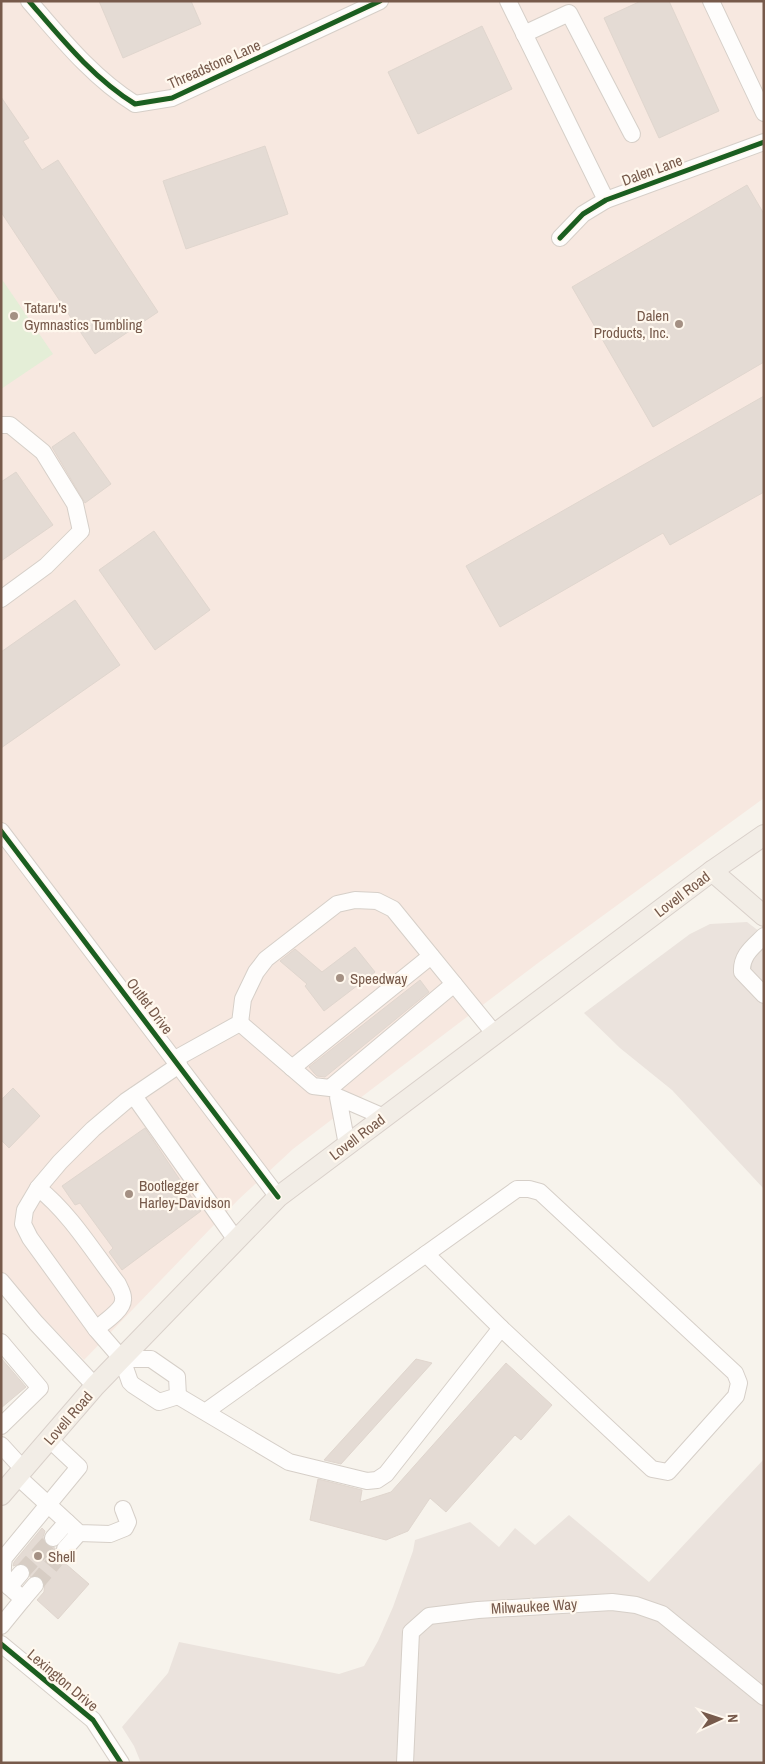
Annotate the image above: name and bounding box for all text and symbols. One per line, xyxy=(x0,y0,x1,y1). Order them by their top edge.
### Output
street label: Threadstone Lane xyxy=(164,34,264,94)
street label: Dalen Lane xyxy=(619,149,685,191)
place label: Tataru's Gymnastics Tumbling xyxy=(24,297,143,335)
place label: Dalen Products, Inc. xyxy=(594,305,669,343)
marker: Tataru's Gymnastics Tumbling xyxy=(8,310,20,322)
marker: Dalen Products, Inc. xyxy=(673,318,685,330)
street label: Lovell Road xyxy=(650,866,714,922)
place label: Speedway xyxy=(350,968,408,989)
marker: Speedway xyxy=(334,972,346,984)
street label: Outlet Drive xyxy=(122,973,178,1039)
street label: Lovell Road xyxy=(325,1109,389,1165)
place label: Bootlegger Harley-Davidson xyxy=(139,1175,231,1213)
marker: Bootlegger Harley-Davidson xyxy=(123,1188,135,1200)
street label: Lovell Road xyxy=(39,1387,97,1449)
place label: Shell xyxy=(48,1546,75,1567)
marker: Shell xyxy=(32,1550,44,1562)
street label: Milwaukee Way xyxy=(490,1593,579,1619)
street label: Lexington Drive xyxy=(23,1644,103,1716)
north arrow xyxy=(695,1694,745,1744)
text: N xyxy=(724,1714,742,1723)

